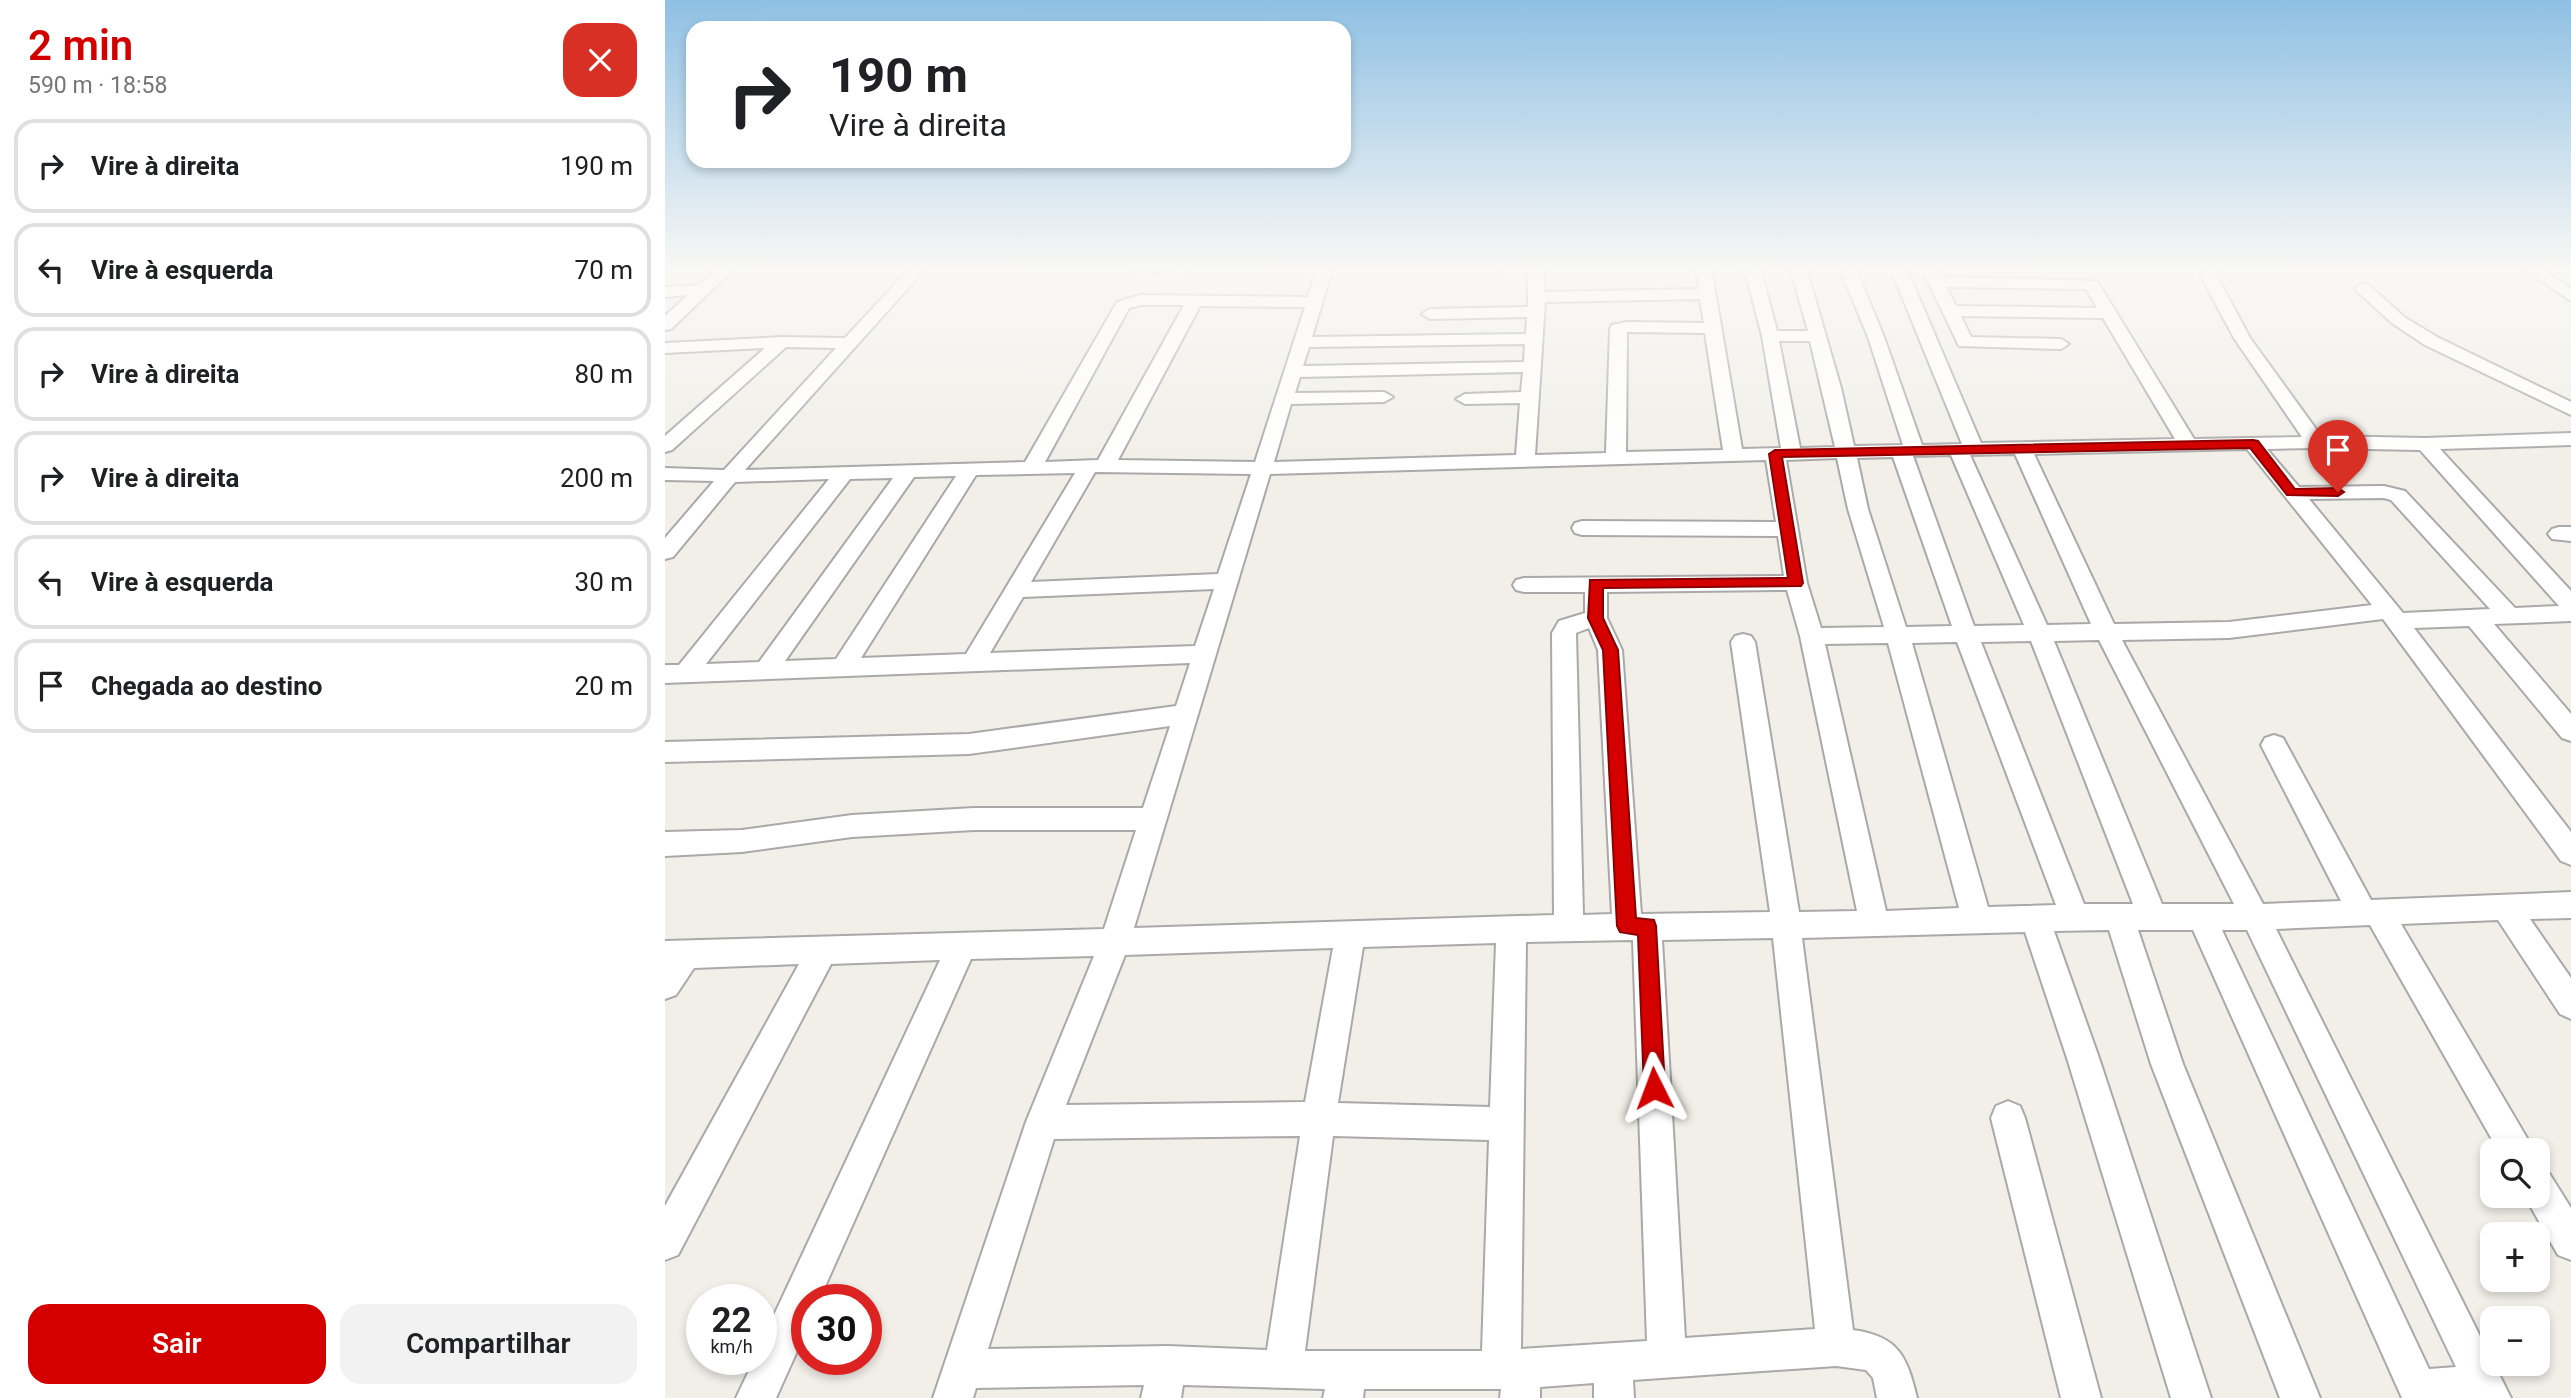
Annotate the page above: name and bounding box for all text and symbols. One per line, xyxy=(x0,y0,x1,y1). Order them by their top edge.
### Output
text: 2 min xyxy=(28,21,133,70)
button: close xyxy=(563,23,637,97)
text: 190 m xyxy=(829,47,968,104)
icon: right xyxy=(714,49,805,140)
text: 590 m · 18:58 xyxy=(28,72,167,99)
text: Vire à direita xyxy=(829,106,1007,144)
icon: right xyxy=(32,147,70,185)
text: Vire à direita xyxy=(91,151,239,181)
text: 190 m xyxy=(560,151,633,181)
icon: left xyxy=(32,251,70,289)
text: Vire à esquerda xyxy=(91,255,274,285)
text: 70 m xyxy=(575,255,633,285)
icon: right xyxy=(32,355,70,393)
text: Vire à direita xyxy=(91,359,239,389)
text: 80 m xyxy=(575,359,633,389)
pin xyxy=(2308,420,2368,492)
icon: arrive xyxy=(2319,431,2357,469)
icon: right xyxy=(32,459,70,497)
text: Vire à direita xyxy=(91,463,239,493)
text: 200 m xyxy=(560,463,633,493)
icon: left xyxy=(32,563,70,601)
text: Vire à esquerda xyxy=(91,567,274,597)
text: 30 m xyxy=(575,567,633,597)
icon: arrive xyxy=(32,667,70,705)
text: Chegada ao destino xyxy=(91,671,322,701)
text: 20 m xyxy=(575,671,633,701)
position arrow xyxy=(1617,1051,1691,1125)
map controls xyxy=(2480,1138,2550,1376)
button: search xyxy=(2480,1138,2550,1208)
button: + xyxy=(2480,1222,2550,1292)
speed limit sign: 30 xyxy=(791,1284,882,1375)
text: 22 xyxy=(711,1300,752,1341)
button: Sair xyxy=(28,1304,326,1384)
button: Compartilhar xyxy=(340,1304,637,1384)
button: − xyxy=(2480,1306,2550,1376)
text: km/h xyxy=(710,1336,753,1357)

